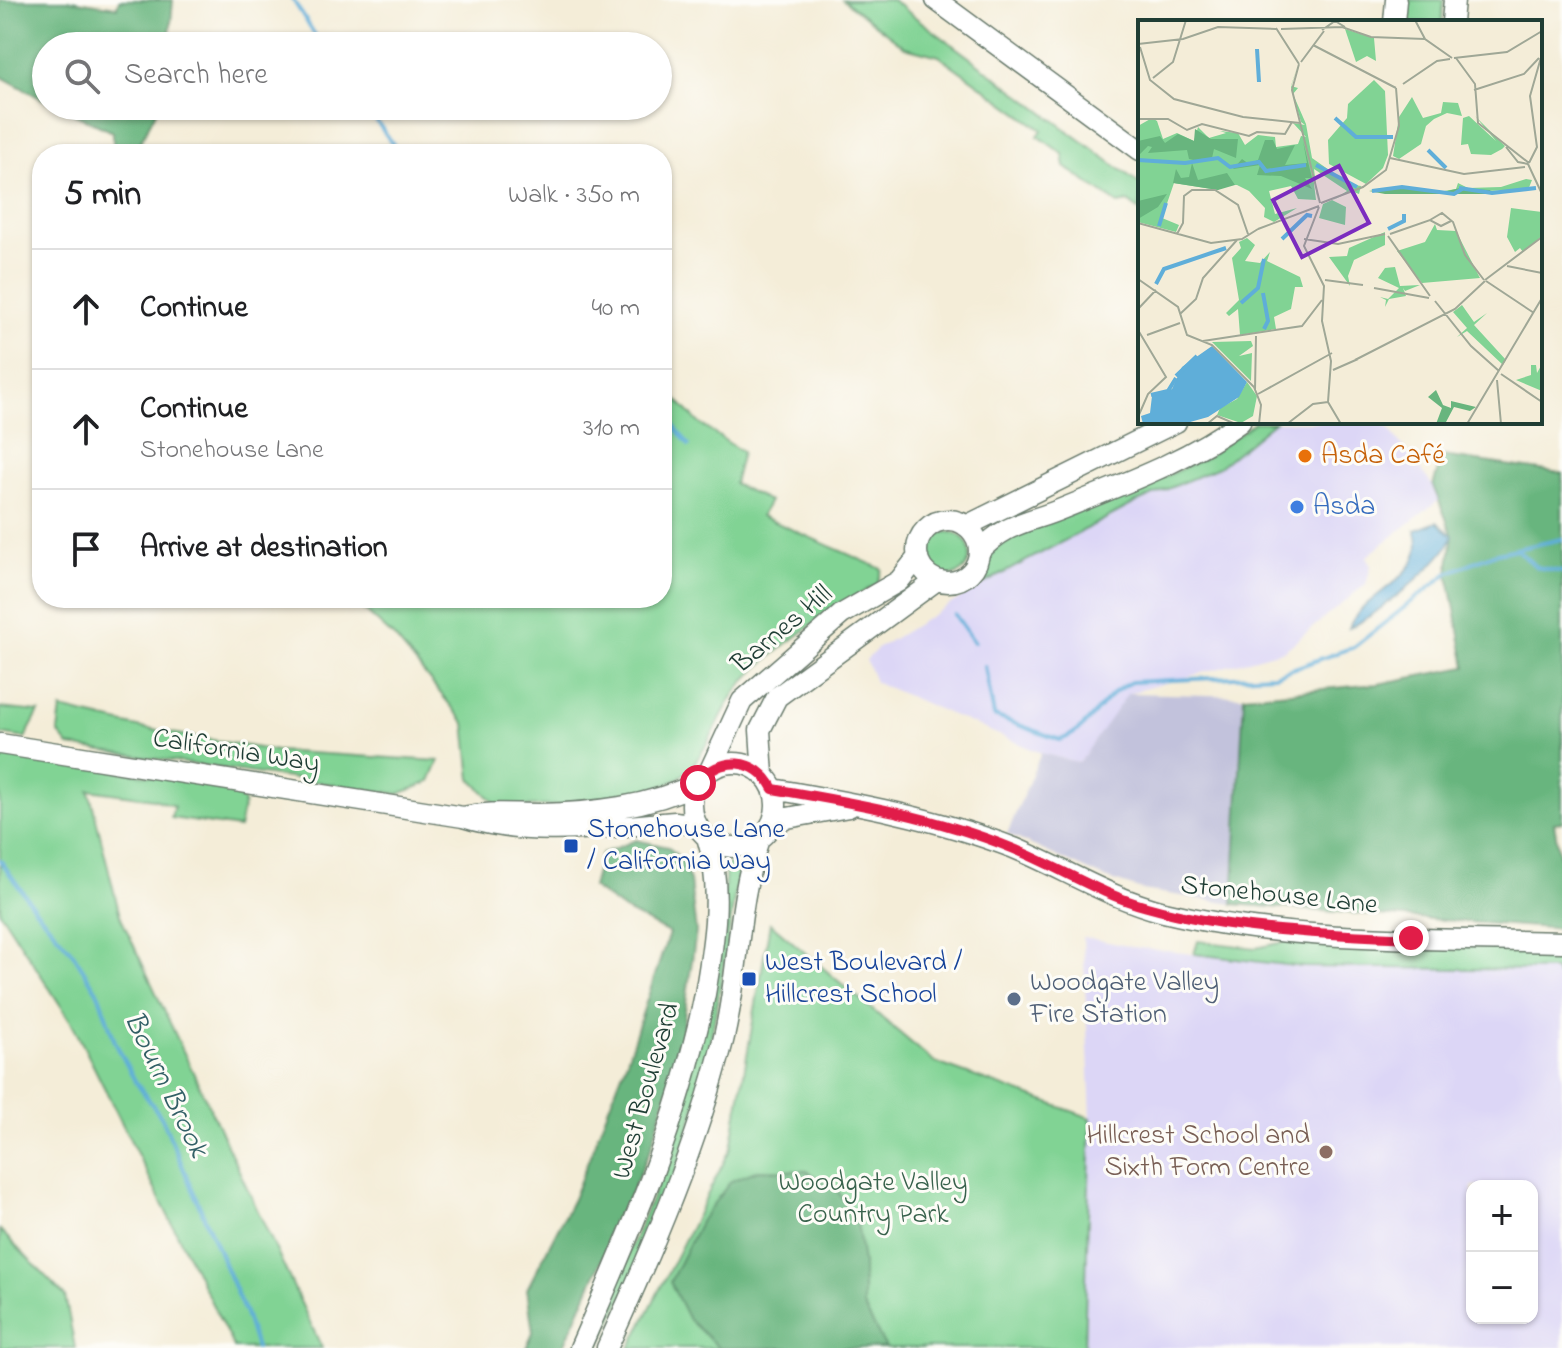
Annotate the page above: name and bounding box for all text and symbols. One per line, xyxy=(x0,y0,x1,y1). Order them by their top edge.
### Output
inset map xyxy=(1138,20,1542,424)
search box xyxy=(32,32,672,120)
icon: search xyxy=(60,54,104,98)
text: Search here xyxy=(124,54,268,98)
text: 5 min xyxy=(64,171,141,221)
text: Walk · 350 m xyxy=(508,177,640,215)
icon: ahead xyxy=(64,287,108,331)
text: Continue xyxy=(140,287,248,331)
text: 40 m xyxy=(591,290,640,328)
text: Continue xyxy=(140,388,248,432)
icon: ahead xyxy=(64,407,108,451)
text: 310 m xyxy=(583,410,640,448)
text: Stonehouse Lane xyxy=(140,432,324,470)
place label: Asda Café xyxy=(1321,436,1445,477)
marker: Asda Café xyxy=(1296,447,1314,465)
place label: Asda xyxy=(1313,487,1375,528)
marker: Asda xyxy=(1288,498,1306,516)
icon: arrive xyxy=(64,527,108,571)
text: Arrive at destination xyxy=(140,527,388,571)
street label: Barnes Hill xyxy=(723,575,843,685)
street label: California Way xyxy=(150,719,322,785)
route start xyxy=(680,765,716,801)
place label: Stonehouse Lane / California Way xyxy=(587,810,785,883)
marker: Stonehouse Lane / California Way xyxy=(562,837,580,855)
street label: Stonehouse Lane xyxy=(1179,865,1380,927)
route end xyxy=(1393,920,1429,956)
place label: West Boulevard / Hillcrest School xyxy=(765,943,963,1016)
place label: Woodgate Valley Fire Station xyxy=(1029,963,1219,1036)
marker: West Boulevard / Hillcrest School xyxy=(740,970,758,988)
marker: Woodgate Valley Fire Station xyxy=(1005,990,1023,1008)
street label: West Boulevard xyxy=(602,998,692,1184)
water label: Bourn Brook xyxy=(111,1005,220,1167)
place label: Hillcrest School and Sixth Form Centre xyxy=(1087,1116,1310,1189)
marker: Hillcrest School and Sixth Form Centre xyxy=(1317,1143,1335,1161)
park label: Woodgate Valley Country Park xyxy=(778,1163,968,1236)
map controls xyxy=(1466,1180,1538,1324)
button: + xyxy=(1466,1180,1538,1252)
button: − xyxy=(1466,1252,1538,1324)

